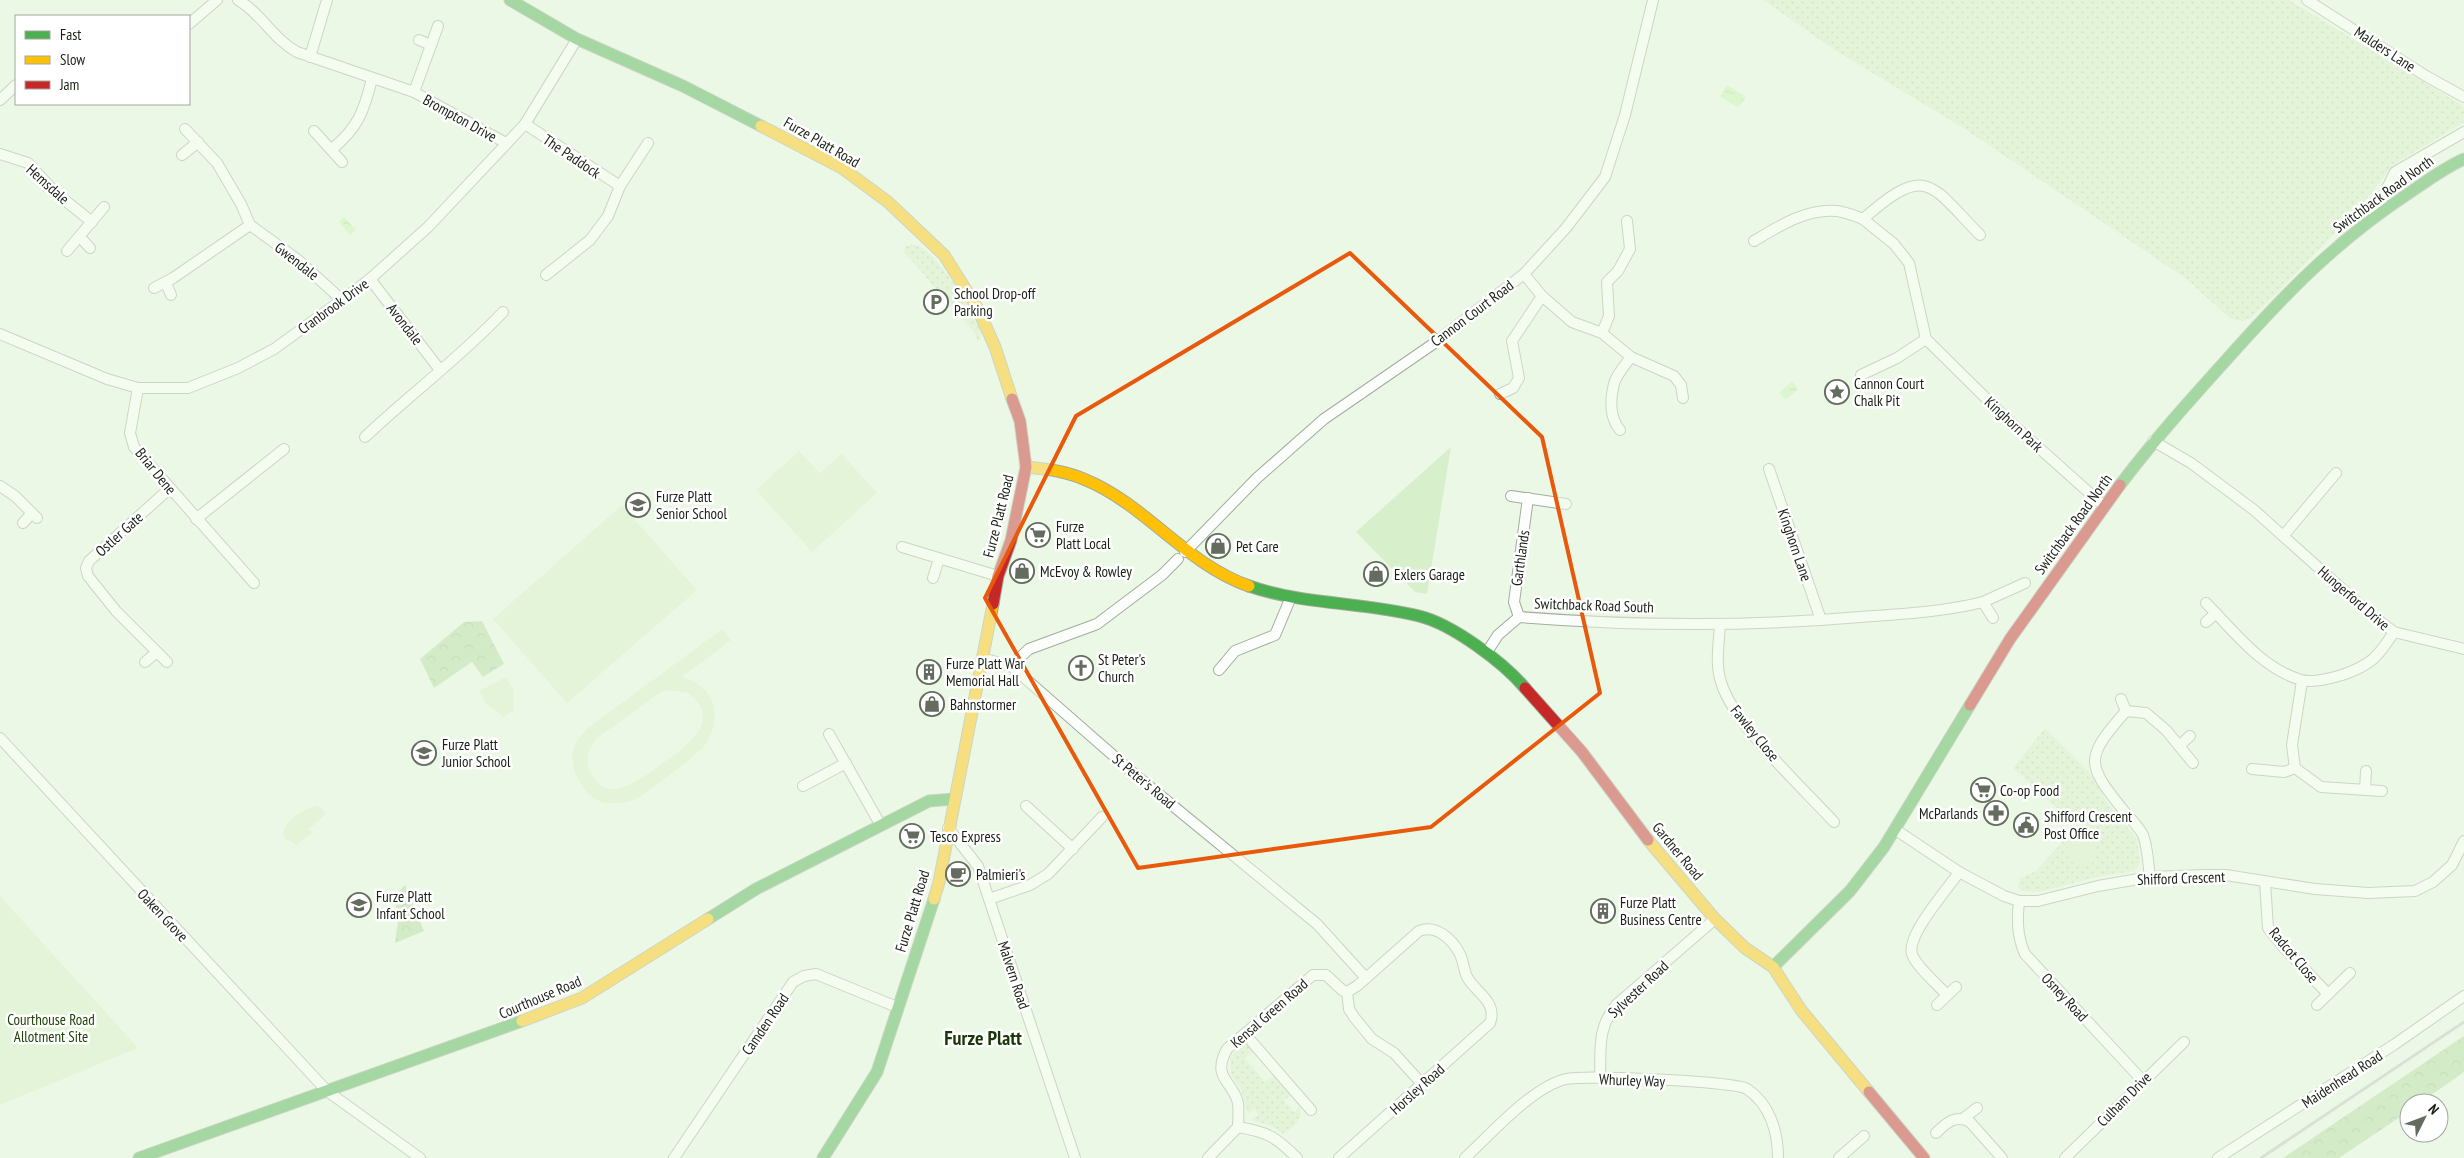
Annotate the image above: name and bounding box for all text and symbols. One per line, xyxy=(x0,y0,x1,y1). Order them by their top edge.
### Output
legend xyxy=(15,15,190,105)
street label: Malders Lane xyxy=(2351,22,2419,76)
text: Fast xyxy=(60,25,81,44)
text: Slow xyxy=(60,50,85,69)
text: Jam xyxy=(59,75,79,94)
street label: Brompton Drive xyxy=(420,90,500,146)
street label: Furze Platt Road xyxy=(781,113,863,171)
street label: The Paddock xyxy=(539,130,605,182)
street label: Switchback Road North xyxy=(2329,151,2437,237)
street label: Hemsdale xyxy=(23,160,73,208)
street label: Gwendale xyxy=(271,238,323,284)
street label: Cranbrook Drive xyxy=(294,274,372,338)
street label: Cannon Court Road xyxy=(1427,276,1517,350)
place label: School Drop-off Parking xyxy=(954,284,1037,320)
parking icon: School Drop-off Parking xyxy=(923,289,949,315)
street label: Avondale xyxy=(383,299,427,349)
place label: Cannon Court Chalk Pit xyxy=(1854,374,1924,410)
place icon: Cannon Court Chalk Pit xyxy=(1824,379,1850,405)
street label: Kinghorn Park xyxy=(1981,392,2047,456)
street label: Briar Dene xyxy=(131,444,181,498)
street label: Switchback Road North xyxy=(2030,470,2116,578)
street label: Furze Platt Road xyxy=(979,473,1017,559)
place label: Furze Platt Senior School xyxy=(656,487,728,523)
school or university icon: Furze Platt Senior School xyxy=(625,492,651,518)
street label: Kinghorn Lane xyxy=(1774,506,1816,584)
street label: Ostler Gate xyxy=(91,508,147,560)
place label: Furze Platt Local xyxy=(1056,517,1111,553)
supermarket icon: Furze Platt Local xyxy=(1025,522,1051,548)
street label: Garthlands xyxy=(1507,529,1533,587)
shop icon: Pet Care xyxy=(1205,533,1231,559)
place label: Pet Care xyxy=(1236,537,1279,556)
shop icon: McEvoy & Rowley xyxy=(1009,558,1035,584)
shop icon: Exlers Garage xyxy=(1363,561,1389,587)
place label: McEvoy & Rowley xyxy=(1040,562,1132,581)
street label: Hungerford Drive xyxy=(2314,562,2394,634)
place label: Exlers Garage xyxy=(1394,565,1465,584)
street label: Switchback Road South xyxy=(1534,593,1654,617)
place label: St Peter's Church xyxy=(1098,650,1146,686)
place label: Furze Platt War Memorial Hall xyxy=(946,654,1025,690)
church icon: St Peter's Church xyxy=(1068,655,1094,681)
building icon: Furze Platt War Memorial Hall xyxy=(916,659,942,685)
shop icon: Bahnstormer xyxy=(919,691,945,717)
place label: Bahnstormer xyxy=(950,695,1017,714)
street label: Fawley Close xyxy=(1727,701,1783,765)
place label: Furze Platt Junior School xyxy=(441,735,511,771)
school or university icon: Furze Platt Junior School xyxy=(411,740,437,766)
street label: St Peter's Road xyxy=(1109,749,1179,813)
supermarket icon: Co-op Food xyxy=(1970,777,1996,803)
place label: Co-op Food xyxy=(2000,781,2059,800)
pharmacy icon: McParlands xyxy=(1983,800,2009,826)
place label: McParlands xyxy=(1919,804,1978,823)
place label: Shifford Crescent Post Office xyxy=(2044,807,2132,843)
public building icon: Shifford Crescent Post Office xyxy=(2013,812,2039,838)
street label: Gardner Road xyxy=(1648,818,1708,884)
supermarket icon: Tesco Express xyxy=(899,823,925,849)
place label: Tesco Express xyxy=(930,827,1001,846)
cafe icon: Palmieri's xyxy=(945,861,971,887)
place label: Palmieri's xyxy=(976,865,1025,884)
street label: Shifford Crescent xyxy=(2137,867,2225,889)
street label: Furze Platt Road xyxy=(891,868,933,954)
street label: Oaken Grove xyxy=(134,884,192,946)
place label: Furze Platt Infant School xyxy=(376,887,445,923)
school or university icon: Furze Platt Infant School xyxy=(346,892,372,918)
place label: Furze Platt Business Centre xyxy=(1620,893,1702,929)
building icon: Furze Platt Business Centre xyxy=(1590,898,1616,924)
street label: Radcot Close xyxy=(2265,923,2323,987)
street label: Malvern Road xyxy=(994,939,1034,1011)
street label: Sylvester Road xyxy=(1604,956,1672,1022)
street label: Osney Road xyxy=(2038,969,2092,1025)
street label: Courthouse Road xyxy=(496,971,584,1023)
street label: Kensal Green Road xyxy=(1226,974,1312,1052)
street label: Camden Road xyxy=(737,989,793,1059)
park label: Courthouse Road Allotment Site xyxy=(7,1010,95,1046)
district label: Furze Platt xyxy=(944,1025,1022,1051)
street label: Maidenhead Road xyxy=(2298,1046,2386,1112)
street label: Horsley Road xyxy=(1386,1059,1448,1119)
street label: Culham Drive xyxy=(2093,1068,2155,1130)
street label: Whurley Way xyxy=(1599,1069,1666,1091)
north arrow xyxy=(2399,1093,2449,1143)
text: N xyxy=(2424,1100,2443,1118)

